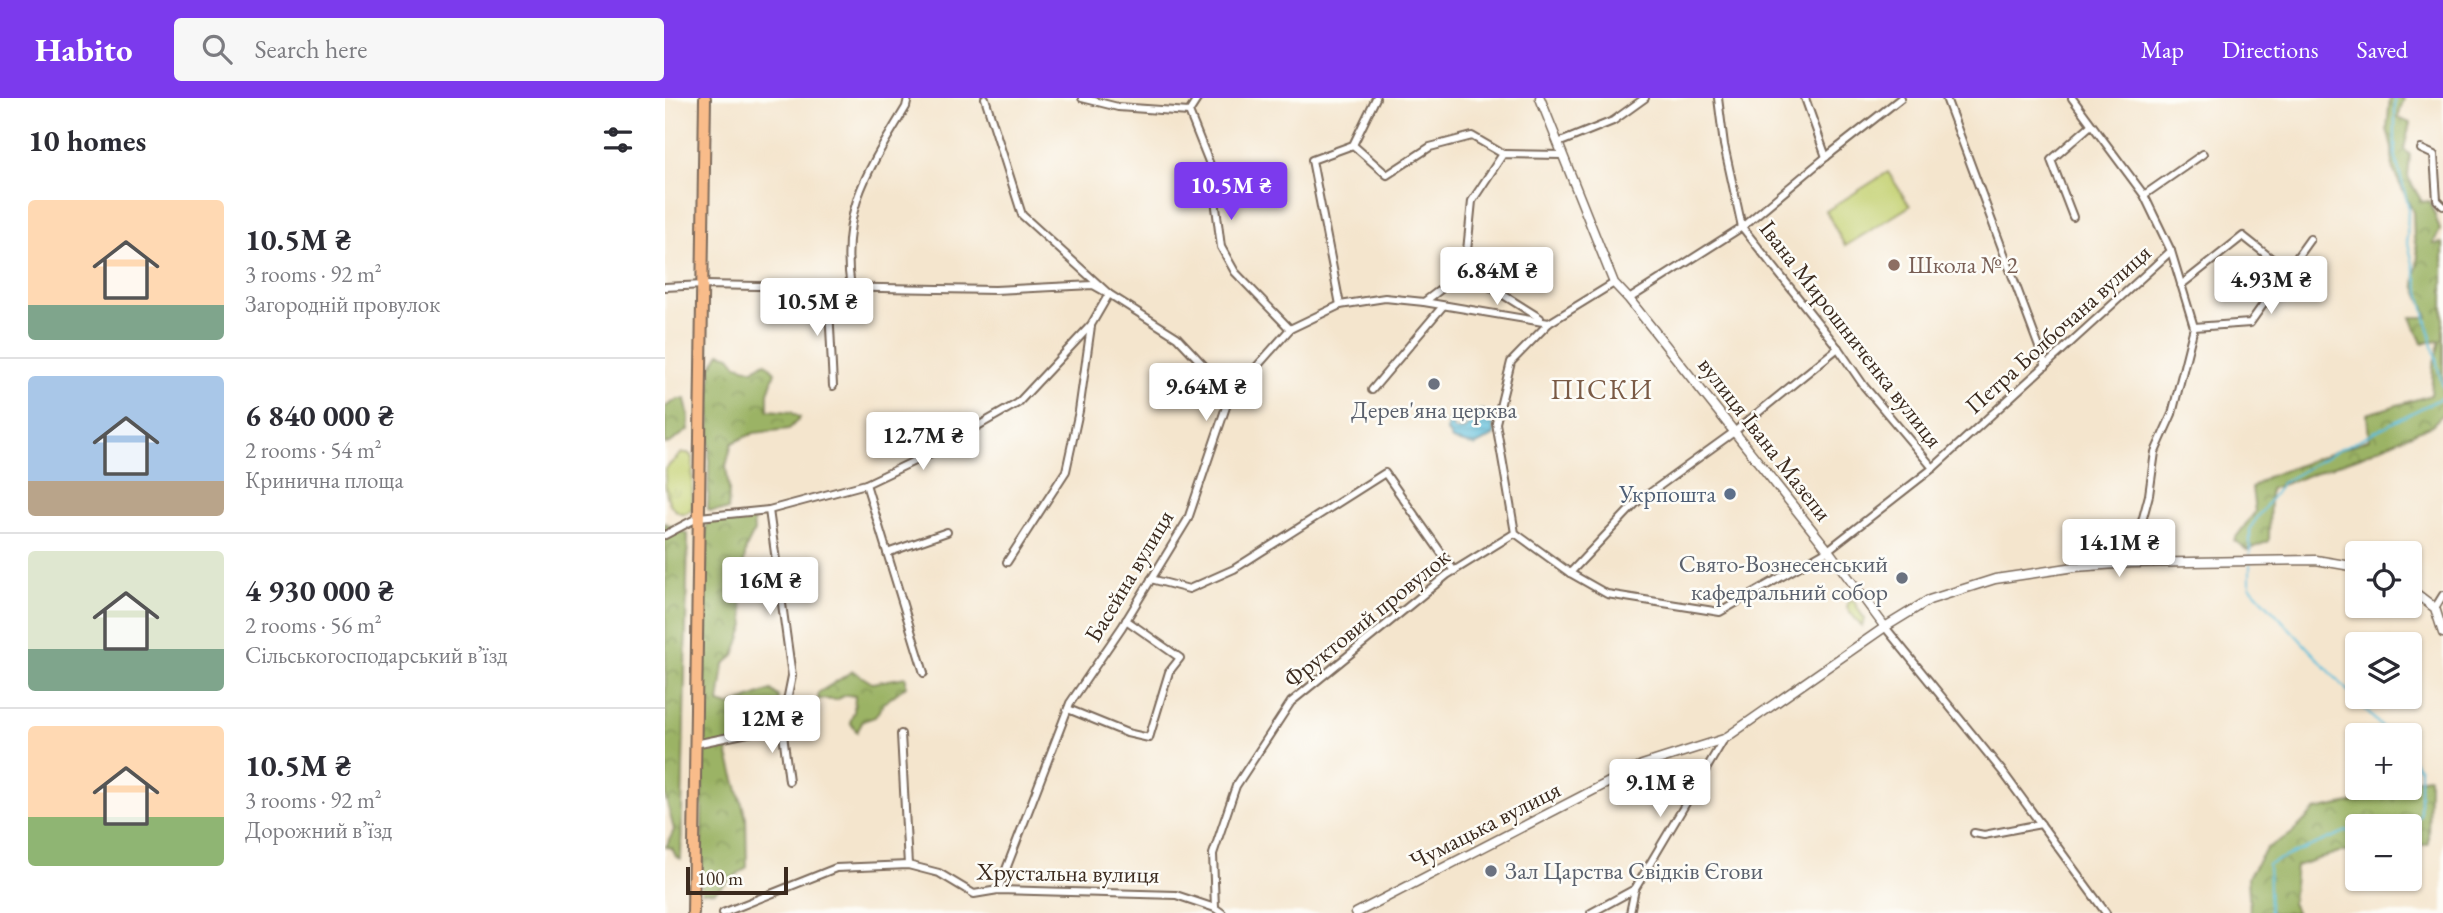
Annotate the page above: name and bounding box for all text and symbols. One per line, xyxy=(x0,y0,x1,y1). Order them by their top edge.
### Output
search box xyxy=(174,18,664,81)
text: Habito xyxy=(35,28,132,71)
icon: search xyxy=(198,30,236,68)
text: Search here xyxy=(254,32,367,66)
text: Map xyxy=(2141,34,2184,65)
text: Directions xyxy=(2222,34,2319,65)
text: Saved xyxy=(2357,34,2408,65)
text: 10 homes xyxy=(28,121,146,160)
icon: filters xyxy=(599,121,637,159)
pin: 10.5M ₴ xyxy=(1166,162,1296,222)
text: 10.5M ₴ xyxy=(1190,170,1272,200)
street label: Івана Мирошниченка вулиця xyxy=(1753,214,1950,454)
text: 10.5M ₴ xyxy=(245,220,351,259)
icon: home xyxy=(84,228,168,312)
street label: Петра Болбочана вулиця xyxy=(1958,237,2157,420)
pin: 6.84M ₴ xyxy=(1432,248,1562,307)
place label: Школа № 2 xyxy=(1908,249,2019,280)
text: 6.84M ₴ xyxy=(1456,255,1538,285)
pin: 4.93M ₴ xyxy=(2206,256,2336,316)
marker: Школа № 2 xyxy=(1886,257,1902,273)
text: 3 rooms · 92 m² xyxy=(245,259,382,289)
text: 4.93M ₴ xyxy=(2230,264,2312,294)
pin: 10.5M ₴ xyxy=(752,278,882,338)
text: 10.5M ₴ xyxy=(776,286,858,316)
text: Загородній провулок xyxy=(245,289,440,319)
street label: вулиця Івана Мазепи xyxy=(1692,350,1839,527)
pin: 9.64M ₴ xyxy=(1141,364,1271,423)
text: 9.64M ₴ xyxy=(1165,371,1247,401)
district label: ПІСКИ xyxy=(1550,371,1654,407)
marker: Дерев'яна церква xyxy=(1426,376,1442,392)
place label: Дерев'яна церква xyxy=(1351,394,1517,425)
text: 6 840 000 ₴ xyxy=(245,396,394,435)
icon: home xyxy=(84,404,168,488)
pin: 12.7M ₴ xyxy=(858,412,988,472)
text: 12.7M ₴ xyxy=(882,420,964,450)
text: 2 rooms · 54 m² xyxy=(245,435,382,465)
text: Кринична площа xyxy=(245,465,404,495)
place label: Укрпошта xyxy=(1618,478,1716,509)
marker: Укрпошта xyxy=(1722,486,1738,502)
street label: Басейна вулиця xyxy=(1077,504,1180,648)
pin: 14.1M ₴ xyxy=(2054,519,2184,579)
text: 14.1M ₴ xyxy=(2078,527,2160,557)
street label: Фруктовий провулок xyxy=(1277,541,1457,694)
map controls xyxy=(2345,541,2422,891)
button: locate xyxy=(2345,541,2422,618)
place label: Свято-Вознесенський кафедральний собор xyxy=(1679,548,1888,607)
pin: 16M ₴ xyxy=(721,558,819,617)
text: 16M ₴ xyxy=(738,565,802,595)
marker: Свято-Вознесенський кафедральний собор xyxy=(1894,570,1910,586)
text: 4 930 000 ₴ xyxy=(245,571,394,610)
icon: home xyxy=(84,579,168,663)
text: 2 rooms · 56 m² xyxy=(245,610,382,640)
button: layers xyxy=(2345,632,2422,709)
text: Сільськогосподарський в’їзд xyxy=(245,640,507,670)
pin: 12M ₴ xyxy=(723,696,821,755)
text: 12M ₴ xyxy=(740,703,804,733)
button: + xyxy=(2345,723,2422,800)
text: 10.5M ₴ xyxy=(245,746,351,785)
icon: home xyxy=(84,754,168,838)
pin: 9.1M ₴ xyxy=(1603,760,1717,819)
text: 9.1M ₴ xyxy=(1625,767,1695,797)
street label: Чумацька вулиця xyxy=(1404,773,1566,876)
text: 3 rooms · 92 m² xyxy=(245,785,382,815)
button: − xyxy=(2345,814,2422,891)
text: Дорожний в’їзд xyxy=(245,815,392,845)
street label: Хрустальна вулиця xyxy=(975,855,1160,890)
place label: Зал Царства Свідків Єгови xyxy=(1505,855,1764,886)
marker: Зал Царства Свідків Єгови xyxy=(1483,863,1499,879)
scale bar xyxy=(686,864,787,896)
text: 100 m xyxy=(697,866,743,891)

